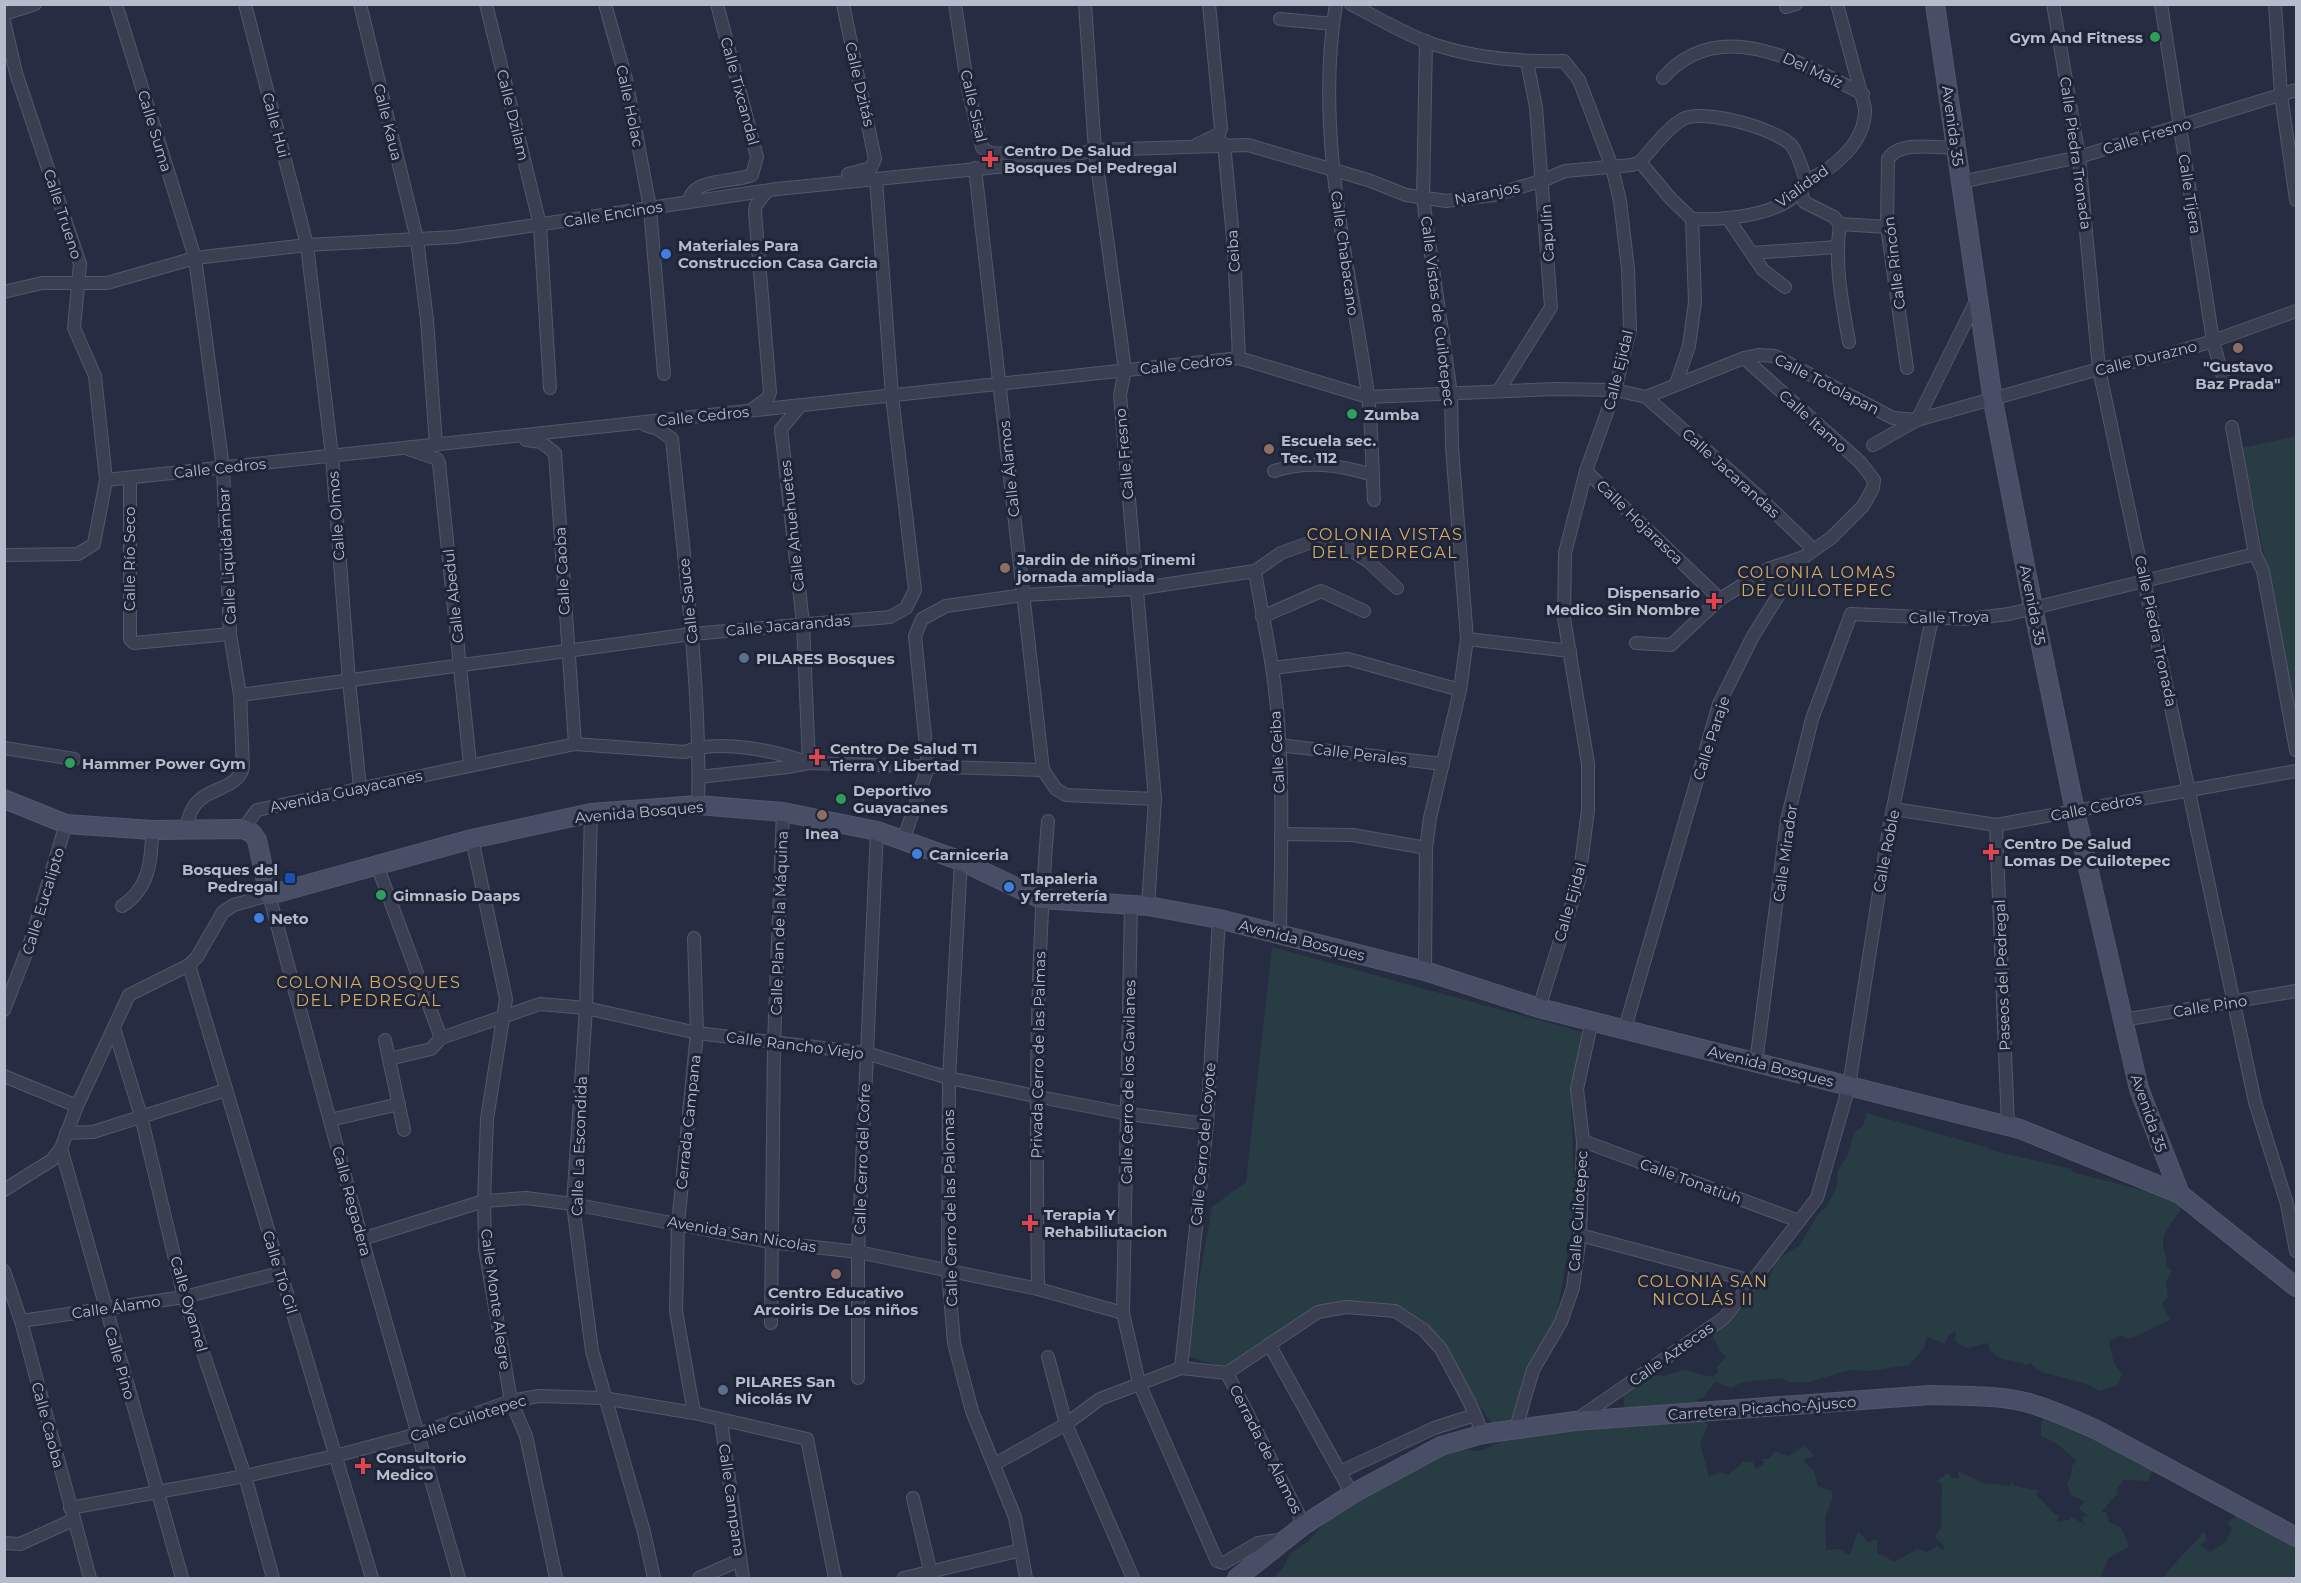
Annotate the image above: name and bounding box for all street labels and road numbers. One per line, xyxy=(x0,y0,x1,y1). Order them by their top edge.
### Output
street label: Calle Tixcandal xyxy=(716,35,764,147)
street label: Calle Dzitás xyxy=(841,40,879,128)
street label: Del Maíz xyxy=(1780,48,1846,92)
street label: Calle Holac xyxy=(612,63,648,149)
street label: Calle Dzilam xyxy=(492,67,534,163)
street label: Calle Sisal xyxy=(956,68,992,144)
street label: Calle Piedra Tronada xyxy=(2056,75,2096,231)
street label: Calle Kaua xyxy=(369,82,407,162)
street label: Avenida 35 xyxy=(1938,84,1968,168)
street label: Calle Suma xyxy=(134,88,176,174)
street label: Calle Hui xyxy=(258,90,294,160)
street label: Calle Fresno xyxy=(2100,114,2194,158)
street label: Calle Tijera xyxy=(2174,153,2206,235)
street label: Vialidad xyxy=(1772,161,1832,211)
street label: Calle Trueno xyxy=(40,167,86,261)
street label: Naranjos xyxy=(1453,177,1521,209)
street label: Calle Chabacano xyxy=(1327,189,1363,317)
street label: Calle Encinos xyxy=(562,197,664,231)
street label: Capulín xyxy=(1536,204,1558,262)
street label: Calle Vistas de Cuilotepec xyxy=(1417,215,1459,407)
street label: Calle Rincón xyxy=(1879,216,1909,310)
street label: Ceiba xyxy=(1222,229,1244,273)
street label: Calle Ejidal xyxy=(1599,328,1637,412)
street label: Calle Durazno xyxy=(2093,336,2199,380)
street label: Calle Totolapan xyxy=(1772,349,1882,419)
street label: Calle Cedros xyxy=(1139,350,1233,378)
street label: Calle Itamo xyxy=(1775,386,1851,456)
street label: Calle Cedros xyxy=(656,402,750,430)
street label: Calle Fresno xyxy=(1111,408,1137,500)
street label: Calle Álamos xyxy=(994,420,1024,518)
street label: Calle Jacarandas xyxy=(1678,424,1784,522)
street label: Calle Cedros xyxy=(173,454,267,482)
street label: Calle Ahuehuetes xyxy=(776,459,808,593)
street label: Calle Olmos xyxy=(323,471,349,561)
street label: Calle Hojarasca xyxy=(1592,476,1688,568)
street label: Calle Liquidámbar xyxy=(214,487,240,625)
street label: Calle Río Seco xyxy=(120,507,139,611)
street label: Calle Caoba xyxy=(550,526,574,616)
street label: Calle Abedul xyxy=(439,548,467,644)
street label: Calle Piedra Tronada xyxy=(2131,554,2181,708)
street label: Calle Sauce xyxy=(674,557,702,645)
street label: Avenida 35 xyxy=(2016,563,2050,647)
street label: Calle Troya xyxy=(1909,607,1989,627)
street label: Calle Jacarandas xyxy=(725,610,851,640)
street label: Calle Paraje xyxy=(1688,694,1734,782)
street label: Calle Ceiba xyxy=(1265,710,1289,794)
street label: Calle Perales xyxy=(1312,739,1408,769)
street label: Avenida Guayacanes xyxy=(268,766,424,816)
street label: Calle Cedros xyxy=(2049,789,2143,825)
street label: Avenida Bosques xyxy=(574,797,704,827)
street label: Calle Mirador xyxy=(1769,803,1801,903)
street label: Calle Roble xyxy=(1869,808,1903,894)
street label: Calle Plan de la Máquina xyxy=(766,830,792,1016)
street label: Calle Eucalipto xyxy=(18,845,68,957)
street label: Calle Ejidal xyxy=(1550,860,1590,944)
street label: Paseos del Pedregal xyxy=(1990,899,2014,1051)
street label: Avenida Bosques xyxy=(1237,915,1367,965)
street label: Privada Cerro de las Palmas xyxy=(1027,951,1049,1159)
street label: Calle Cerro de los Gavilanes xyxy=(1117,980,1139,1184)
street label: Calle Pino xyxy=(2172,991,2248,1021)
street label: Calle Rancho Viejo xyxy=(725,1027,865,1063)
street label: Avenida Bosques xyxy=(1706,1041,1836,1091)
street label: Cerrada Campana xyxy=(671,1054,705,1190)
street label: Calle Cerro del Coyote xyxy=(1186,1062,1220,1226)
street label: Avenida 35 xyxy=(2127,1071,2171,1155)
street label: Calle La Escondida xyxy=(567,1076,591,1216)
street label: Calle Cerro del Cofre xyxy=(850,1083,874,1235)
street label: Calle Cerro de las Palomas xyxy=(939,1109,961,1307)
street label: Calle Regadera xyxy=(328,1144,376,1258)
street label: Calle Cuilotepec xyxy=(1564,1150,1592,1272)
street label: Calle Tonatiuh xyxy=(1637,1154,1745,1208)
street label: Avenida San Nicolas xyxy=(666,1212,818,1256)
street label: Calle Monte Alegre xyxy=(477,1227,515,1371)
street label: Calle Tío Gil xyxy=(258,1228,302,1316)
street label: Calle Oyamel xyxy=(166,1254,212,1354)
street label: Calle Álamo xyxy=(70,1291,162,1323)
street label: Calle Aztecas xyxy=(1625,1318,1717,1390)
street label: Calle Pino xyxy=(101,1324,139,1402)
street label: Calle Caoba xyxy=(27,1380,69,1470)
street label: Cerrada de Álamos xyxy=(1225,1381,1307,1517)
street label: Calle Cuilotepec xyxy=(408,1390,528,1446)
street label: Carretera Picacho-Ajusco xyxy=(1667,1392,1857,1424)
street label: Calle Campana xyxy=(715,1442,749,1558)

